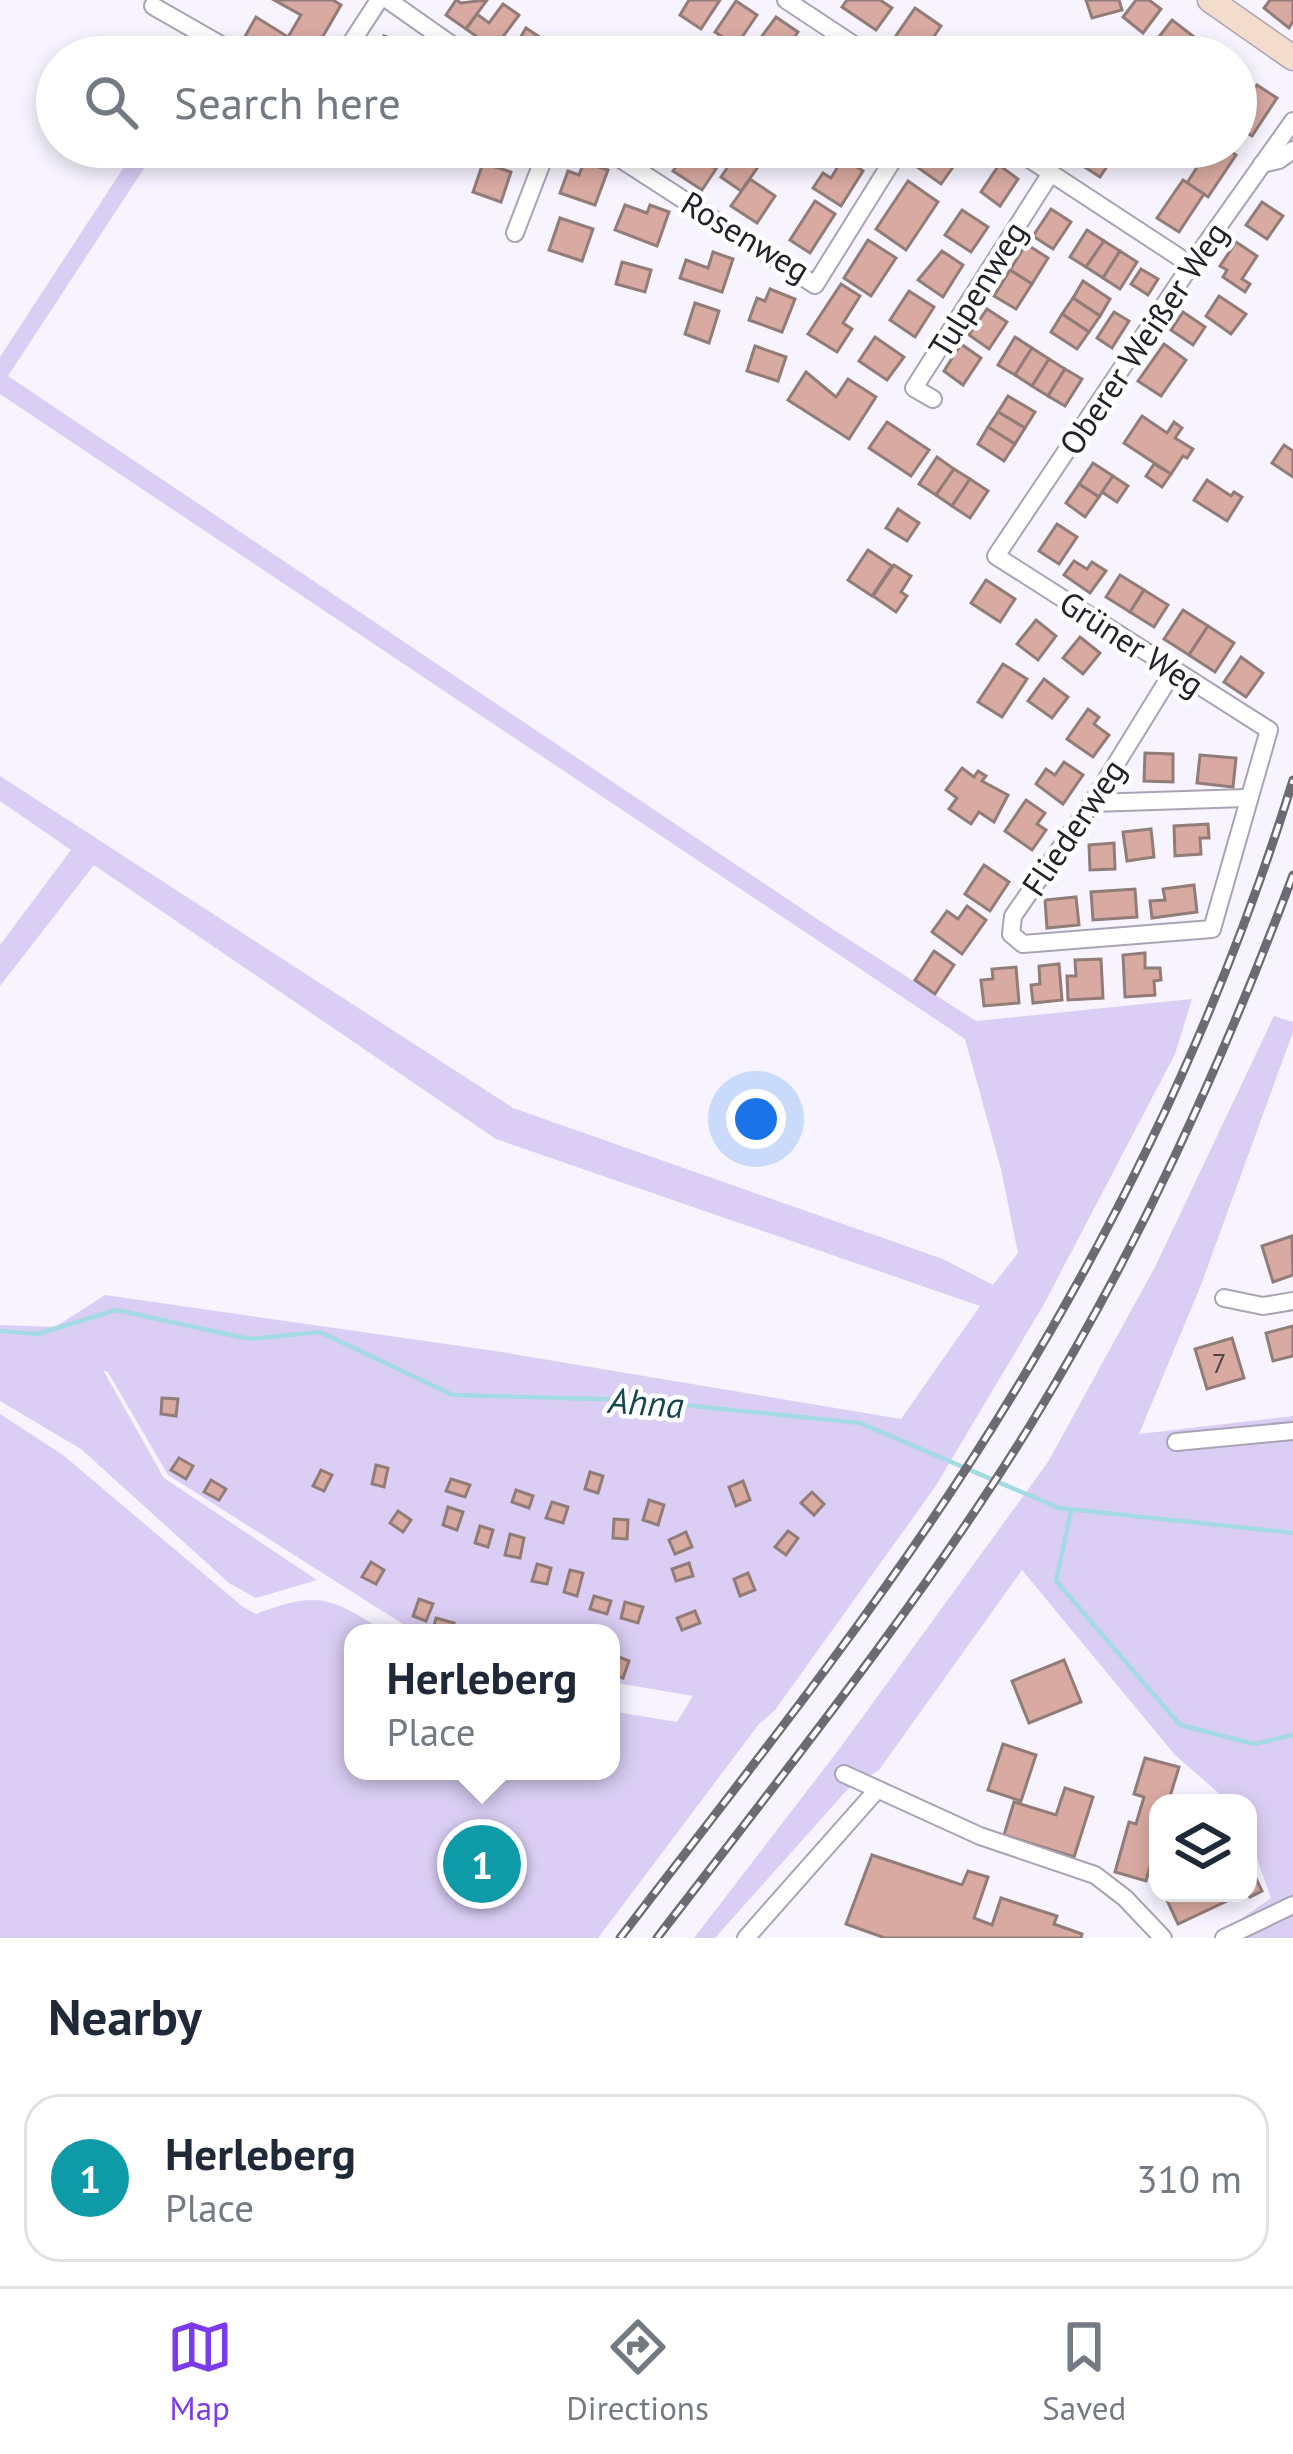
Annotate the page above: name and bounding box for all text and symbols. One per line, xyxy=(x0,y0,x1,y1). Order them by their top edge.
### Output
search box xyxy=(36,36,1257,168)
icon: search xyxy=(78,69,144,135)
text: Search here xyxy=(174,73,401,131)
street label: Rosenweg xyxy=(674,181,818,291)
street label: Tulpenweg xyxy=(918,213,1036,365)
street label: Oberer Weißer Weg xyxy=(1049,213,1237,463)
street label: Grüner Weg xyxy=(1052,580,1212,706)
street label: Fliederweg xyxy=(1012,750,1134,904)
your location xyxy=(726,1089,786,1149)
house number: 7 xyxy=(1212,1346,1226,1380)
water label: Ahna xyxy=(605,1376,686,1428)
popup xyxy=(344,1624,620,1780)
text: Herleberg xyxy=(387,1648,577,1706)
text: Place xyxy=(387,1706,476,1757)
map controls xyxy=(1149,1794,1257,1902)
button: layers xyxy=(1149,1794,1257,1902)
pin: 1 xyxy=(443,1819,521,1909)
text: Nearby xyxy=(48,1983,202,2049)
text: Herleberg xyxy=(165,2124,356,2182)
text: 1 xyxy=(79,2153,101,2204)
text: 310 m xyxy=(1136,2153,1242,2204)
text: Place xyxy=(165,2182,254,2233)
tab: Map xyxy=(167,2314,233,2429)
tab: Directions xyxy=(566,2314,709,2429)
tab: Saved xyxy=(1042,2314,1126,2429)

